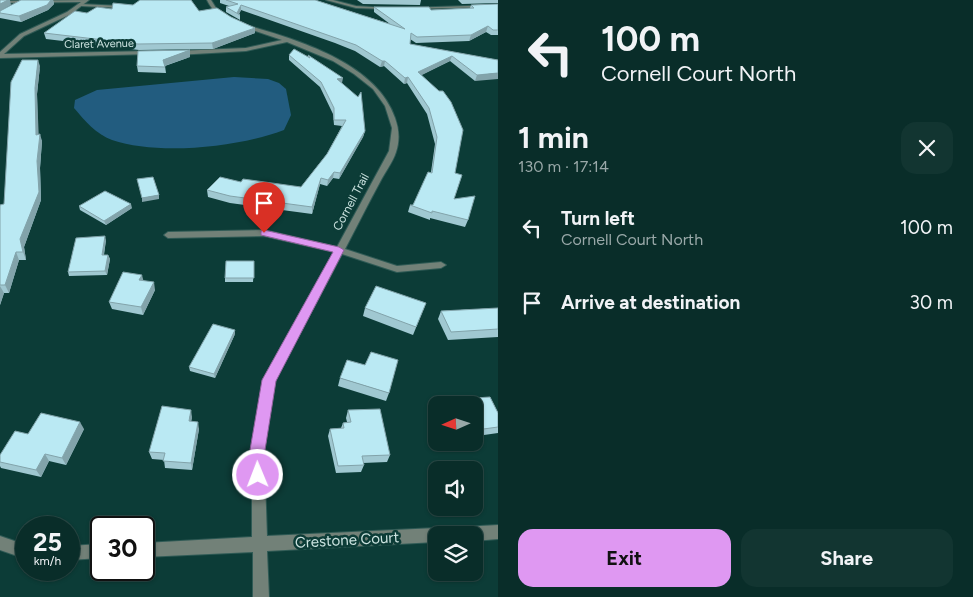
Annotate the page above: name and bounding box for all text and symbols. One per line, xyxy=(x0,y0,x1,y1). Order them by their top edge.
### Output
text: 100 m xyxy=(601,18,700,60)
icon: left xyxy=(518,20,583,85)
street label: Claret Avenue xyxy=(64,37,134,51)
text: Cornell Court North xyxy=(601,60,796,87)
text: 1 min xyxy=(518,119,589,156)
button: close xyxy=(901,122,953,174)
text: 130 m · 17:14 xyxy=(518,157,609,176)
street label: Cornell Trail xyxy=(330,171,372,233)
pin xyxy=(243,182,285,233)
icon: arrive xyxy=(250,189,278,217)
text: Turn left xyxy=(561,207,635,230)
icon: left xyxy=(518,214,546,242)
text: 100 m xyxy=(900,216,953,239)
text: Cornell Court North xyxy=(561,230,703,249)
icon: arrive xyxy=(518,289,546,317)
text: Arrive at destination xyxy=(561,291,740,314)
text: 30 m xyxy=(910,291,953,314)
north arrow xyxy=(428,396,482,451)
map controls xyxy=(428,396,483,581)
position arrow xyxy=(231,448,283,500)
button: sound xyxy=(428,461,483,516)
speed limit sign: 30 xyxy=(90,516,155,581)
button: layers xyxy=(428,526,483,581)
text: 25 xyxy=(33,527,62,557)
street label: Crestone Court xyxy=(294,528,400,552)
button: Exit xyxy=(518,529,731,587)
button: Share xyxy=(741,529,953,587)
text: km/h xyxy=(34,554,61,568)

